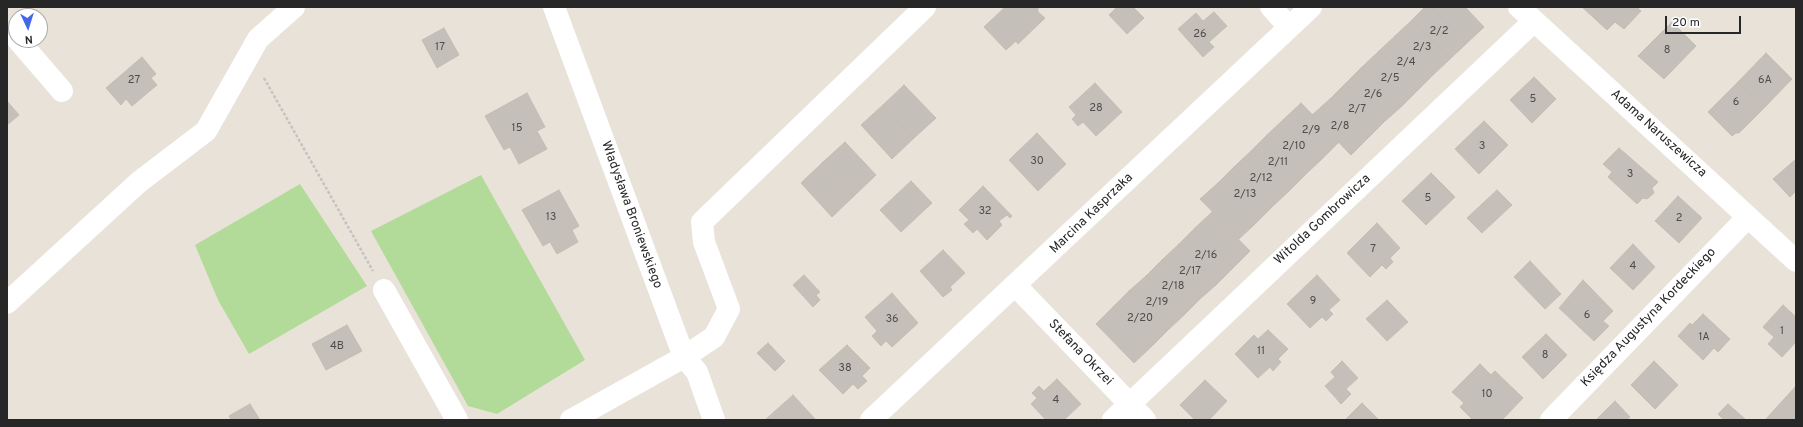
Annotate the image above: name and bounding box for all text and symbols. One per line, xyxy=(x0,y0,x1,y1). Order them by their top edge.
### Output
north arrow xyxy=(8,8,48,48)
scale bar xyxy=(1667,8,1743,34)
text: 20 m xyxy=(1672,15,1700,31)
house number: 2/2 xyxy=(1430,25,1448,39)
house number: 26 xyxy=(1193,28,1207,42)
text: N xyxy=(24,32,33,46)
house number: 17 xyxy=(435,41,445,55)
house number: 2/3 xyxy=(1413,41,1431,55)
house number: 8 xyxy=(1664,44,1670,58)
house number: 2/4 xyxy=(1397,56,1415,70)
house number: 2/5 xyxy=(1381,72,1399,86)
house number: 27 xyxy=(128,74,140,88)
house number: 6A xyxy=(1758,74,1772,88)
street label: Adama Naruszewicza xyxy=(1607,87,1709,181)
house number: 2/6 xyxy=(1364,88,1382,102)
house number: 5 xyxy=(1530,93,1536,107)
house number: 6 xyxy=(1733,96,1739,110)
house number: 28 xyxy=(1089,102,1103,116)
house number: 2/7 xyxy=(1348,103,1366,117)
house number: 2/8 xyxy=(1331,120,1349,134)
house number: 15 xyxy=(512,122,522,136)
house number: 2/9 xyxy=(1302,124,1320,138)
street label: Władysława Broniewskiego xyxy=(597,139,665,291)
house number: 2/10 xyxy=(1282,140,1306,154)
house number: 3 xyxy=(1479,140,1485,154)
house number: 30 xyxy=(1030,155,1044,169)
house number: 2/11 xyxy=(1268,156,1288,170)
house number: 3 xyxy=(1627,168,1633,182)
street label: Marcina Kasprzaka xyxy=(1047,170,1137,258)
house number: 2/12 xyxy=(1250,172,1272,186)
street label: Witolda Gombrowicza xyxy=(1272,172,1374,268)
house number: 2/13 xyxy=(1234,188,1256,202)
house number: 5 xyxy=(1425,192,1431,206)
house number: 32 xyxy=(978,205,992,219)
house number: 13 xyxy=(546,211,556,225)
house number: 2 xyxy=(1676,212,1682,226)
house number: 7 xyxy=(1370,243,1376,257)
street label: Księdza Augustyna Kordeckiego xyxy=(1578,245,1720,391)
house number: 2/16 xyxy=(1195,249,1217,263)
house number: 4 xyxy=(1630,260,1636,274)
house number: 2/17 xyxy=(1179,265,1201,279)
house number: 2/18 xyxy=(1162,280,1184,294)
house number: 9 xyxy=(1310,295,1316,309)
house number: 2/19 xyxy=(1146,296,1168,310)
house number: 6 xyxy=(1584,309,1590,323)
house number: 2/20 xyxy=(1127,312,1153,326)
house number: 36 xyxy=(885,313,899,327)
street label: Stefana Okrzei xyxy=(1045,317,1115,389)
house number: 1 xyxy=(1780,325,1784,339)
house number: 1A xyxy=(1698,331,1710,345)
house number: 4B xyxy=(330,340,344,354)
house number: 11 xyxy=(1257,345,1265,359)
house number: 8 xyxy=(1542,349,1548,363)
house number: 38 xyxy=(838,362,852,376)
house number: 10 xyxy=(1481,388,1493,402)
house number: 4 xyxy=(1053,394,1059,408)

